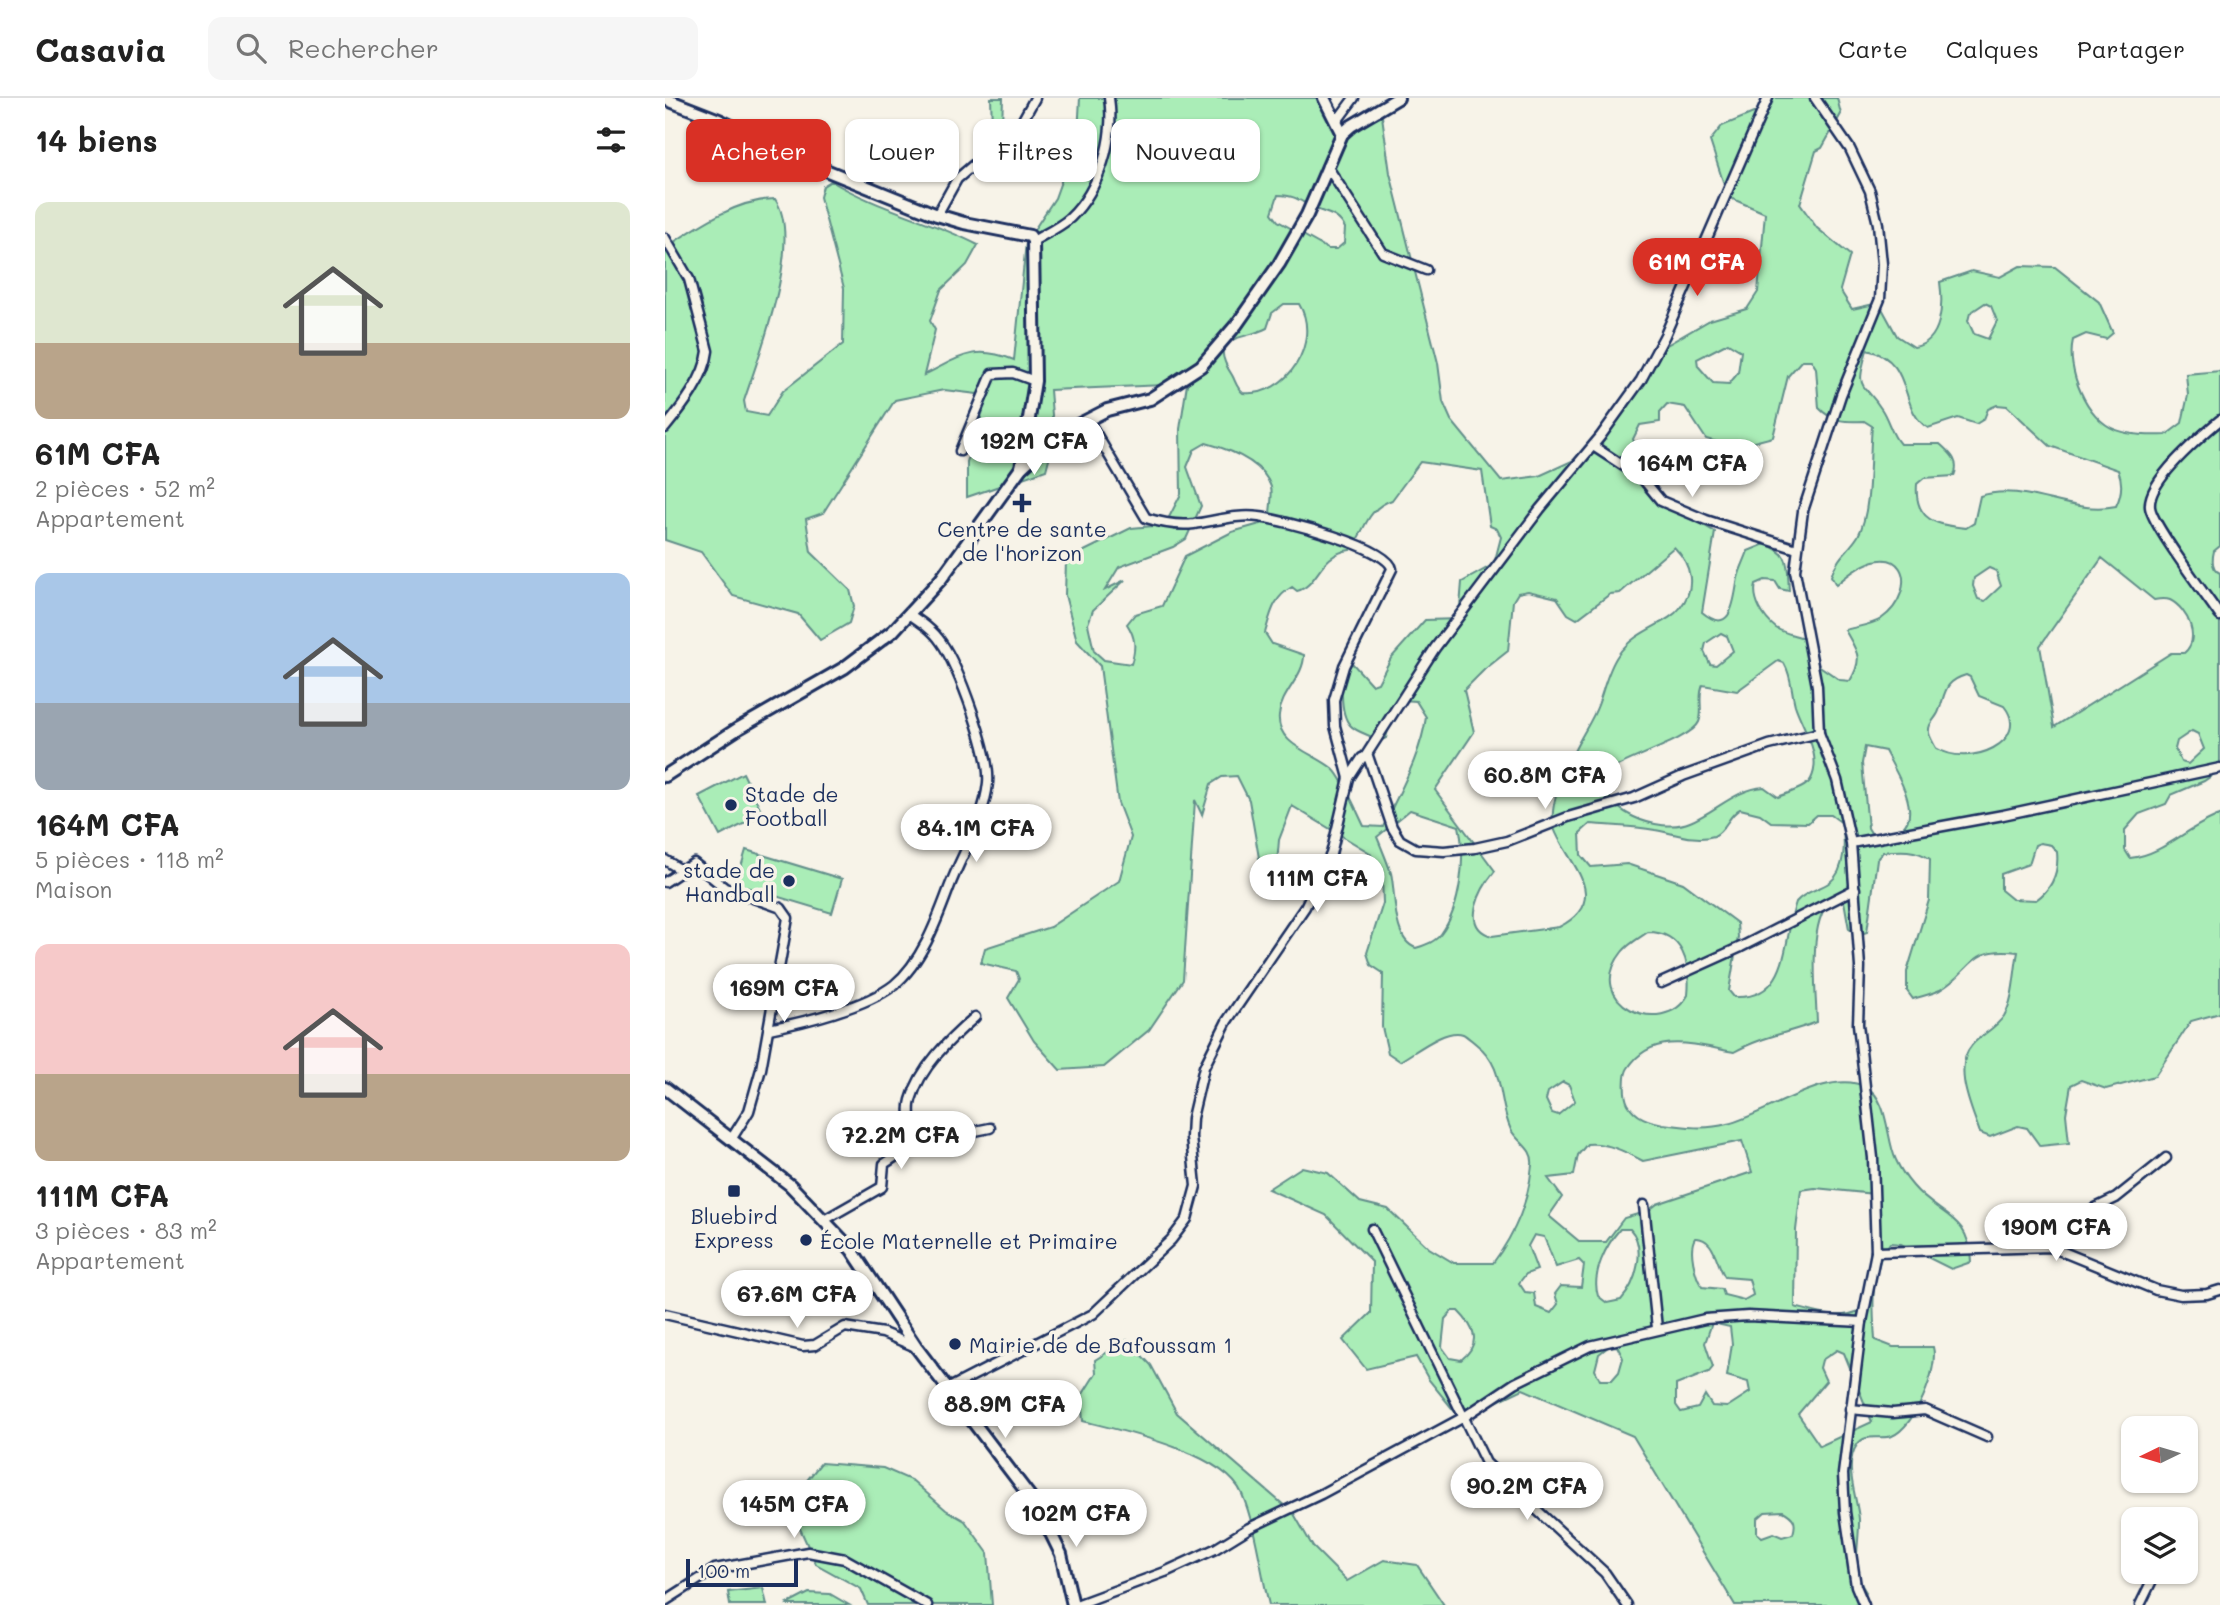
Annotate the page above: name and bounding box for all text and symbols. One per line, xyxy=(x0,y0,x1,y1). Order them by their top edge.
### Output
search box xyxy=(208,17,698,80)
text: Casavia xyxy=(35,27,166,70)
icon: search xyxy=(232,29,270,67)
text: Rechercher xyxy=(288,31,439,65)
text: Carte xyxy=(1838,33,1908,64)
text: Calques xyxy=(1946,33,2039,64)
text: Partager xyxy=(2077,33,2185,64)
chip: Acheter xyxy=(686,119,831,182)
chip: Louer xyxy=(845,119,959,182)
chip: Filtres xyxy=(973,119,1097,182)
chip: Nouveau xyxy=(1111,119,1260,182)
text: 14 biens xyxy=(35,120,158,160)
icon: filters xyxy=(592,121,630,159)
pin: 61M CFA xyxy=(1632,238,1762,298)
text: 61M CFA xyxy=(1649,246,1745,276)
icon: home xyxy=(270,248,396,374)
pin: 192M CFA xyxy=(962,418,1106,477)
text: 192M CFA xyxy=(979,425,1089,455)
text: 61M CFA xyxy=(35,433,161,473)
pin: 164M CFA xyxy=(1620,440,1764,499)
text: 164M CFA xyxy=(1636,447,1748,477)
text: 2 pièces · 52 m² xyxy=(35,473,215,503)
marker: Centre de sante de l'horizon xyxy=(1012,493,1032,513)
text: Appartement xyxy=(35,503,185,533)
place label: Centre de sante de l'horizon xyxy=(937,515,1107,566)
icon: home xyxy=(270,619,396,745)
pin: 60.8M CFA xyxy=(1465,752,1625,811)
text: 60.8M CFA xyxy=(1484,759,1606,789)
place label: Stade de Football xyxy=(745,780,839,831)
marker: Stade de Football xyxy=(723,797,739,813)
text: 164M CFA xyxy=(35,804,180,844)
pin: 84.1M CFA xyxy=(896,804,1056,864)
text: 84.1M CFA xyxy=(917,812,1035,842)
text: 5 pièces · 118 m² xyxy=(35,844,224,874)
pin: 111M CFA xyxy=(1245,854,1389,914)
place label: stade de Handball xyxy=(683,856,775,907)
text: 111M CFA xyxy=(1266,862,1369,892)
marker: stade de Handball xyxy=(781,873,797,889)
text: Maison xyxy=(35,874,112,904)
pin: 169M CFA xyxy=(712,964,856,1024)
text: 169M CFA xyxy=(729,972,839,1002)
icon: home xyxy=(270,990,396,1116)
pin: 72.2M CFA xyxy=(821,1112,981,1171)
text: 72.2M CFA xyxy=(842,1119,960,1149)
text: 111M CFA xyxy=(35,1175,169,1215)
marker: Bluebird Express xyxy=(726,1183,742,1199)
place label: Bluebird Express xyxy=(691,1202,777,1253)
pin: 190M CFA xyxy=(1984,1204,2128,1263)
text: 190M CFA xyxy=(2000,1211,2112,1241)
text: 3 pièces · 83 m² xyxy=(35,1215,217,1245)
place label: École Maternelle et Primaire xyxy=(820,1227,1118,1254)
marker: École Maternelle et Primaire xyxy=(798,1232,814,1248)
text: Appartement xyxy=(35,1245,185,1275)
pin: 67.6M CFA xyxy=(717,1270,877,1330)
text: 67.6M CFA xyxy=(737,1278,857,1308)
place label: Mairie de de Bafoussam 1 xyxy=(969,1331,1233,1358)
marker: Mairie de de Bafoussam 1 xyxy=(947,1336,963,1352)
pin: 88.9M CFA xyxy=(925,1380,1085,1440)
text: 88.9M CFA xyxy=(944,1388,1066,1418)
north arrow xyxy=(2121,1416,2198,1493)
map controls xyxy=(2121,1416,2198,1584)
pin: 90.2M CFA xyxy=(1447,1462,1607,1522)
text: 90.2M CFA xyxy=(1467,1470,1587,1500)
pin: 145M CFA xyxy=(722,1480,866,1540)
text: 145M CFA xyxy=(739,1488,849,1518)
pin: 102M CFA xyxy=(1004,1490,1148,1549)
text: 102M CFA xyxy=(1021,1497,1131,1527)
button: layers xyxy=(2121,1507,2198,1584)
scale bar xyxy=(686,1556,798,1588)
text: 100 m xyxy=(697,1558,750,1583)

